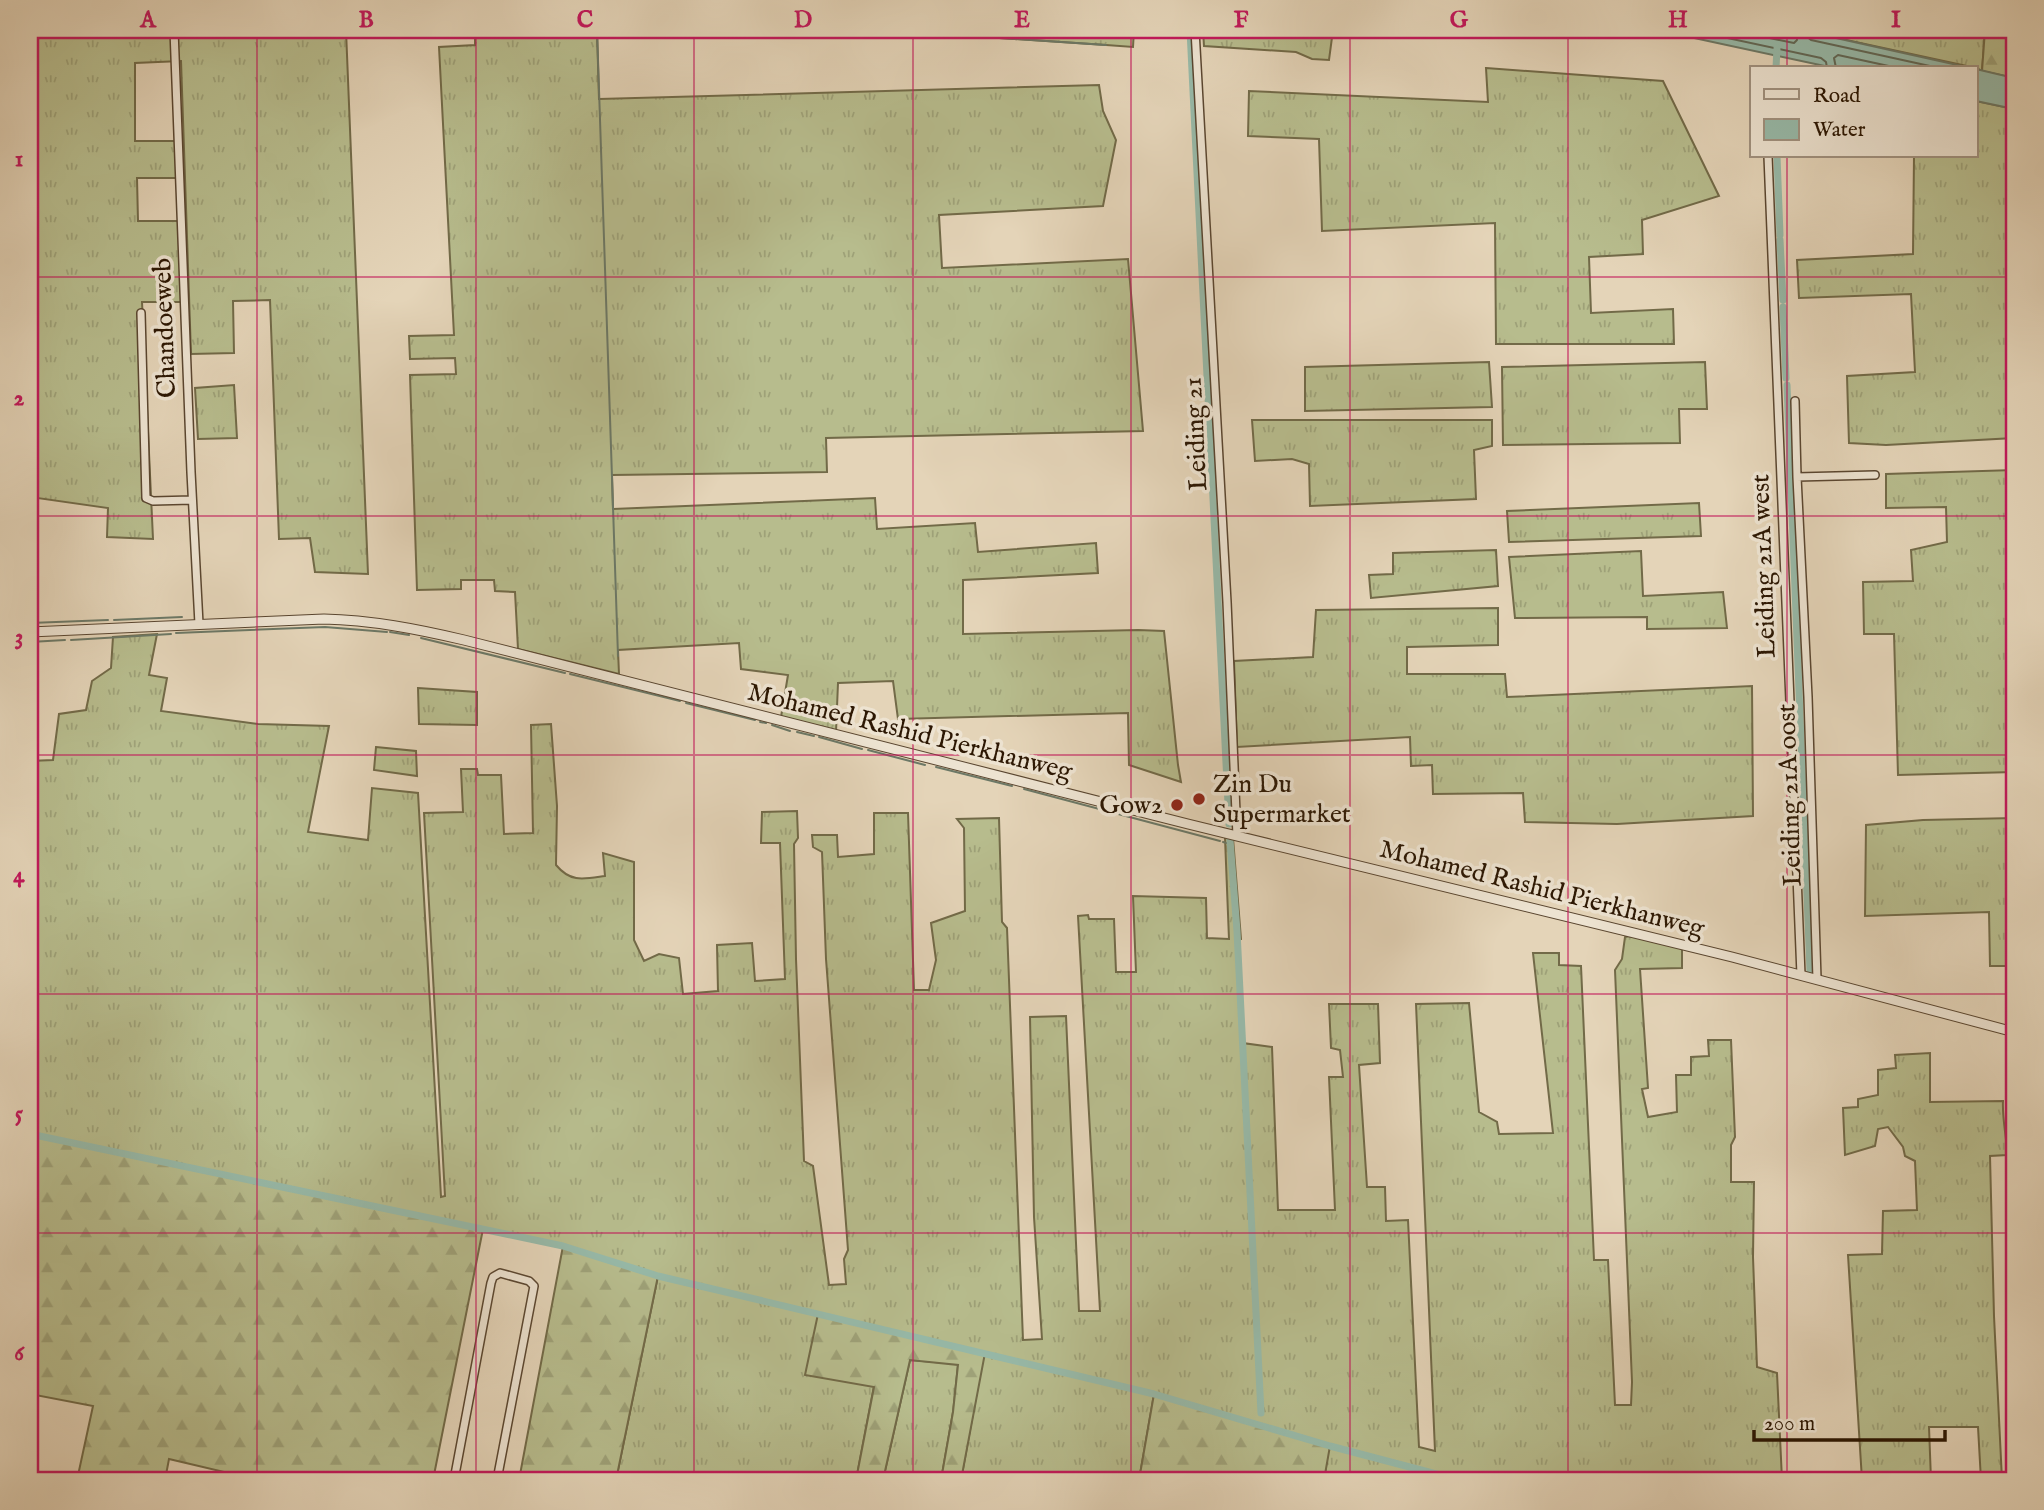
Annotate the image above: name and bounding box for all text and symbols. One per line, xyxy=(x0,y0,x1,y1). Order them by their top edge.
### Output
text: A xyxy=(139,6,157,35)
text: B xyxy=(358,6,374,35)
text: C xyxy=(577,6,594,35)
text: D xyxy=(794,6,812,35)
text: E xyxy=(1014,6,1030,35)
text: F xyxy=(1234,6,1249,35)
text: G xyxy=(1450,6,1469,35)
text: H xyxy=(1668,6,1688,35)
text: I xyxy=(1891,6,1901,35)
legend xyxy=(1750,66,1978,158)
text: Road xyxy=(1813,83,1861,110)
text: Water xyxy=(1813,117,1866,144)
text: 1 xyxy=(15,145,23,174)
street label: Chandoeweb xyxy=(146,257,184,399)
street label: Leiding 21 xyxy=(1177,376,1215,492)
text: 2 xyxy=(14,384,25,413)
street label: Leiding 21A west xyxy=(1744,473,1784,659)
text: 3 xyxy=(15,623,23,652)
street label: Mohamed Rashid Pierkhanweg xyxy=(744,676,1077,789)
street label: Leiding 21A oost xyxy=(1770,703,1810,887)
place label: Zin Du Supermarket xyxy=(1213,768,1351,831)
place label: Gow2 xyxy=(1099,789,1163,822)
marker: Zin Du Supermarket xyxy=(1191,791,1207,807)
marker: Gow2 xyxy=(1169,797,1185,813)
street label: Mohamed Rashid Pierkhanweg xyxy=(1376,833,1709,946)
text: 4 xyxy=(13,861,25,890)
text: 5 xyxy=(15,1100,24,1129)
text: 6 xyxy=(14,1339,25,1368)
scale bar xyxy=(1754,1398,1944,1442)
text: 200 m xyxy=(1764,1411,1815,1438)

